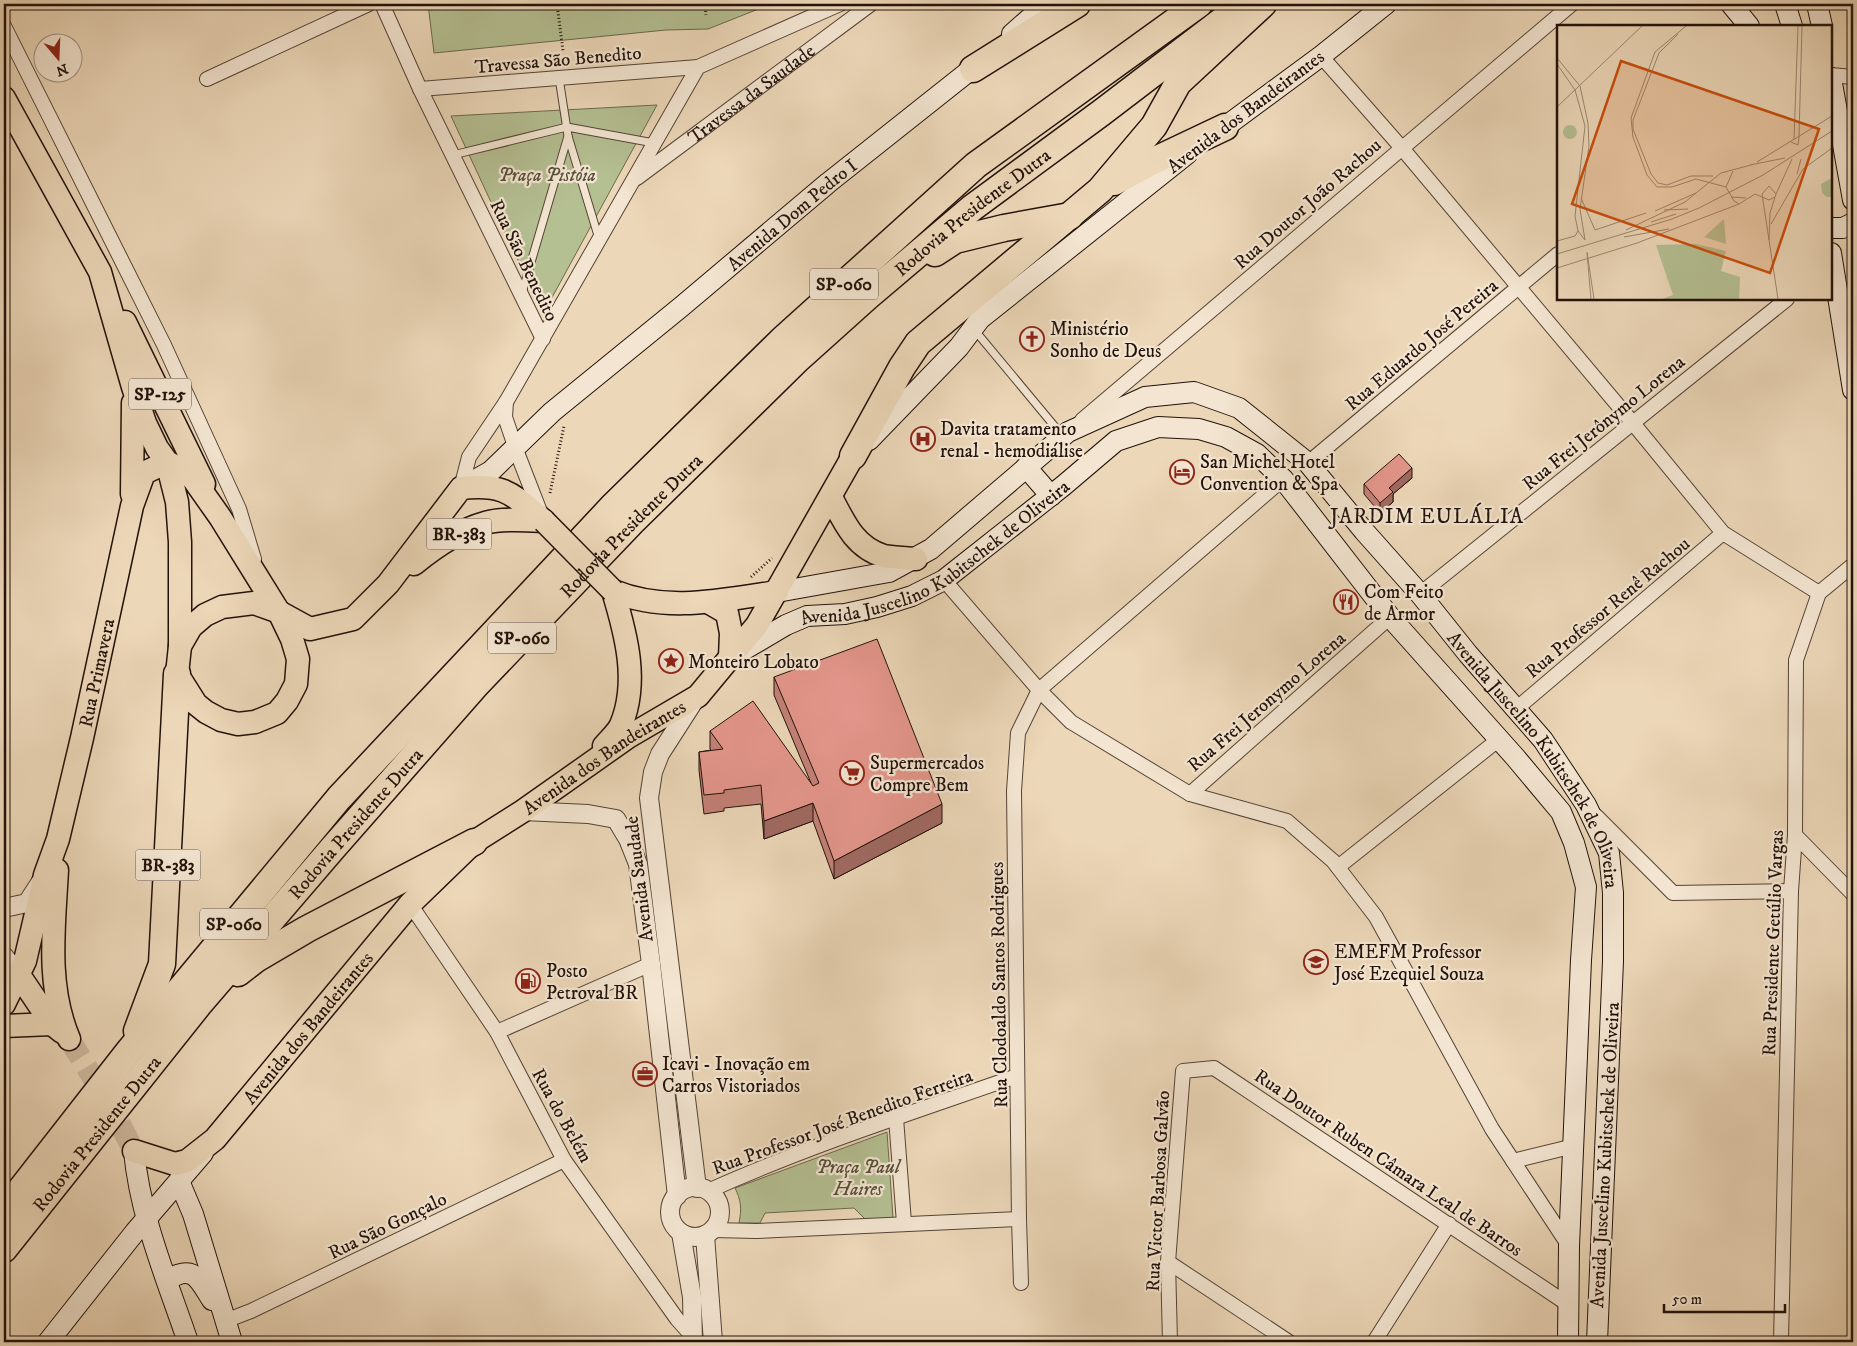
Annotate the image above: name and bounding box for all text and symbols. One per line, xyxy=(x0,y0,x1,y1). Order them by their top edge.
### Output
inset map xyxy=(1557,25,1832,300)
north arrow xyxy=(32,32,82,82)
street label: Travessa da Saudade xyxy=(684,40,820,149)
street label: Travessa São Benedito xyxy=(474,42,642,79)
street label: Avenida dos Bandeirantes xyxy=(1163,46,1329,179)
text: N xyxy=(53,59,70,80)
street label: Rua Doutor João Rachou xyxy=(1230,134,1386,274)
street label: Rodovia Presidente Dutra xyxy=(890,144,1056,282)
street label: Avenida Dom Pedro I xyxy=(723,154,862,276)
park label: Praça Pistóia xyxy=(498,164,596,187)
street label: Rua São Benedito xyxy=(484,196,563,325)
road number: SP-060 xyxy=(810,268,878,300)
street label: Rua Eduardo José Pereira xyxy=(1341,275,1503,416)
place label: Ministério Sonho de Deus xyxy=(1050,318,1161,363)
church icon: Ministério Sonho de Deus xyxy=(1019,326,1045,352)
street label: Rua Frei Jerônymo Lorena xyxy=(1518,351,1690,496)
road number: SP-125 xyxy=(129,378,191,409)
place label: Davita tratamento renal - hemodiálise xyxy=(940,418,1083,463)
hospital icon: Davita tratamento renal - hemodiálise xyxy=(910,426,936,452)
street label: Rodovia Presidente Dutra xyxy=(556,449,708,603)
place label: San Michel Hotel Convention & Spa xyxy=(1200,451,1338,496)
hotel icon: San Michel Hotel Convention & Spa xyxy=(1169,459,1195,485)
street label: Avenida Juscelino Kubitschek de Oliveira xyxy=(796,476,1075,631)
district label: JARDIM EULÁLIA xyxy=(1328,502,1524,530)
road number: BR-383 xyxy=(426,518,492,550)
street label: Rua Professor Renê Rachou xyxy=(1521,533,1695,684)
place label: Com Feito de Armor xyxy=(1364,581,1443,626)
restaurant icon: Com Feito de Armor xyxy=(1333,589,1359,615)
street label: Rua Primavera xyxy=(75,617,120,730)
road number: SP-060 xyxy=(488,622,556,654)
street label: Rua Frei Jeronymo Lorena xyxy=(1183,627,1351,777)
street label: Avenida Juscelino Kubitschek de Oliveira xyxy=(1441,627,1622,889)
place icon: Monteiro Lobato xyxy=(658,648,684,674)
place label: Monteiro Lobato xyxy=(688,651,819,674)
street label: Avenida dos Bandeirantes xyxy=(519,696,690,820)
street label: Rodovia Presidente Dutra xyxy=(284,744,428,904)
place label: Supermercados Compre Bem xyxy=(870,752,984,797)
supermarket icon: Supermercados Compre Bem xyxy=(839,760,865,786)
street label: Avenida Saudade xyxy=(620,815,659,943)
street label: Rua Presidente Getúlio Vargas xyxy=(1758,830,1789,1057)
road number: BR-383 xyxy=(136,850,200,880)
street label: Rua Clodoaldo Santos Rodrigues xyxy=(986,862,1013,1108)
road number: SP-060 xyxy=(200,909,268,940)
place label: EMEFM Professor José Ezequiel Souza xyxy=(1332,941,1484,987)
street label: Avenida dos Bandeirantes xyxy=(239,947,379,1109)
school or university icon: EMEFM Professor José Ezequiel Souza xyxy=(1303,949,1329,975)
place label: Posto Petroval BR xyxy=(546,960,638,1005)
fuel station icon: Posto Petroval BR xyxy=(515,968,541,994)
street label: Avenida Juscelino Kubitschek de Oliveira xyxy=(1586,1001,1625,1309)
street label: Rodovia Presidente Dutra xyxy=(28,1052,167,1217)
place label: Icavi - Inovação em Carros Vistoriados xyxy=(662,1053,810,1098)
office icon: Icavi - Inovação em Carros Vistoriados xyxy=(632,1061,658,1087)
street label: Rua do Belém xyxy=(526,1064,597,1167)
street label: Rua Professor José Benedito Ferreira xyxy=(709,1065,976,1180)
street label: Rua Doutor Ruben Câmara Leal de Barros xyxy=(1250,1065,1527,1262)
street label: Rua Victor Barbosa Galvão xyxy=(1142,1090,1175,1292)
park label: Praça Paul Haires xyxy=(816,1156,902,1201)
street label: Rua São Gonçalo xyxy=(325,1188,451,1265)
scale bar xyxy=(1664,1281,1786,1313)
text: 50 m xyxy=(1672,1290,1702,1309)

